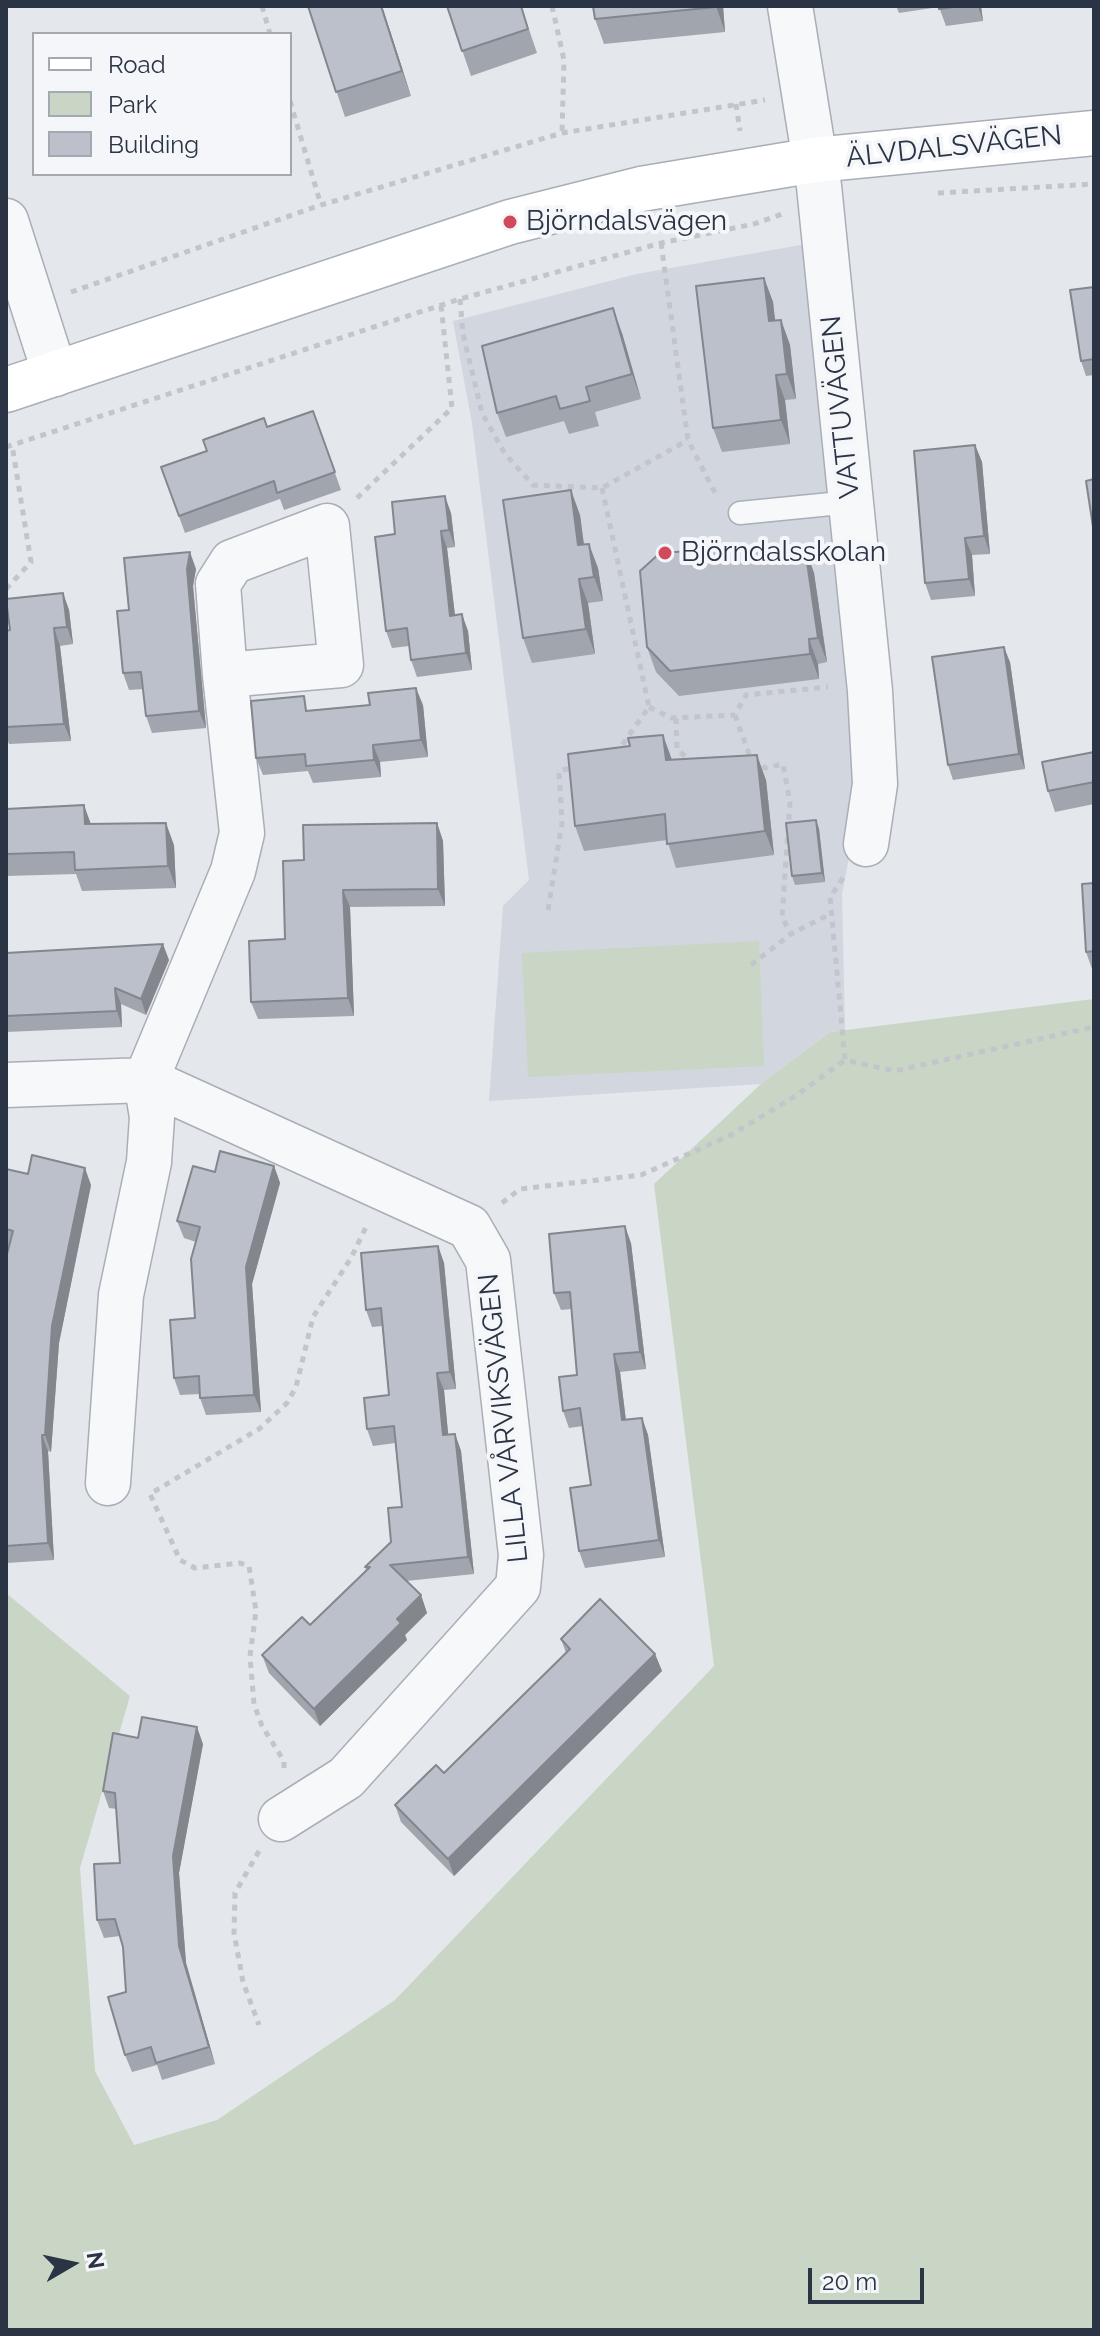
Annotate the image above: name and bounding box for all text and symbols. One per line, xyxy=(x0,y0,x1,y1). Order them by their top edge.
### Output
legend xyxy=(32,32,292,176)
text: Road xyxy=(108,50,166,79)
text: Park xyxy=(108,90,157,119)
street label: ÄLVDALSVÄGEN xyxy=(844,119,1064,175)
text: Building xyxy=(108,130,199,159)
place label: Björndalsvägen xyxy=(526,205,727,239)
marker: Björndalsvägen xyxy=(501,213,519,231)
street label: VATTUVÄGEN xyxy=(815,314,867,500)
place label: Björndalsskolan xyxy=(681,536,886,570)
marker: Björndalsskolan xyxy=(656,544,674,562)
street label: LILLA VÅRVIKSVÄGEN xyxy=(472,1272,536,1564)
north arrow xyxy=(32,2224,112,2304)
text: N xyxy=(82,2250,110,2271)
scale bar xyxy=(812,2252,928,2302)
text: 20 m xyxy=(822,2267,877,2296)

